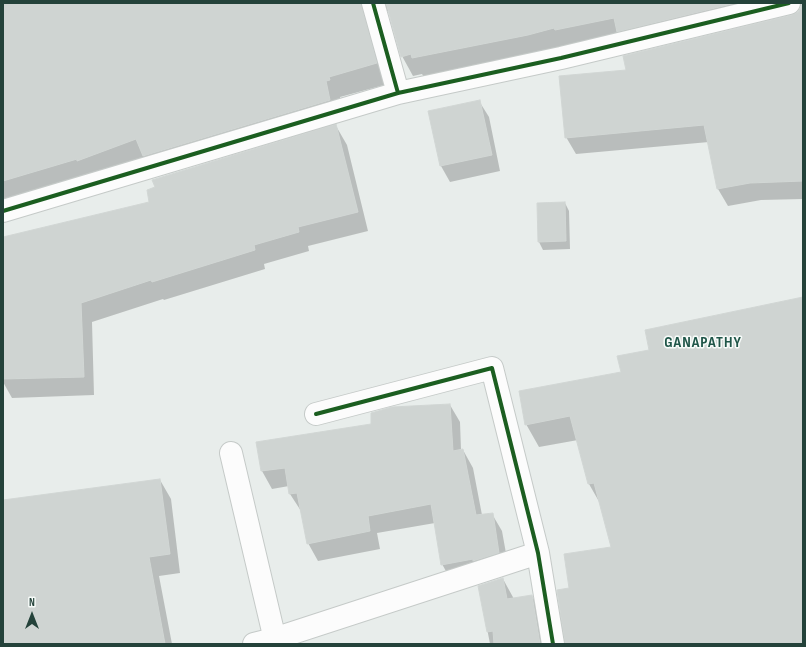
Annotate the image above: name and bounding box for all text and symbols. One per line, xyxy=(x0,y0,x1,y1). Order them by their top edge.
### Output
district label: GANAPATHY xyxy=(664,333,742,353)
north arrow xyxy=(12,595,52,635)
text: N xyxy=(29,596,35,609)

